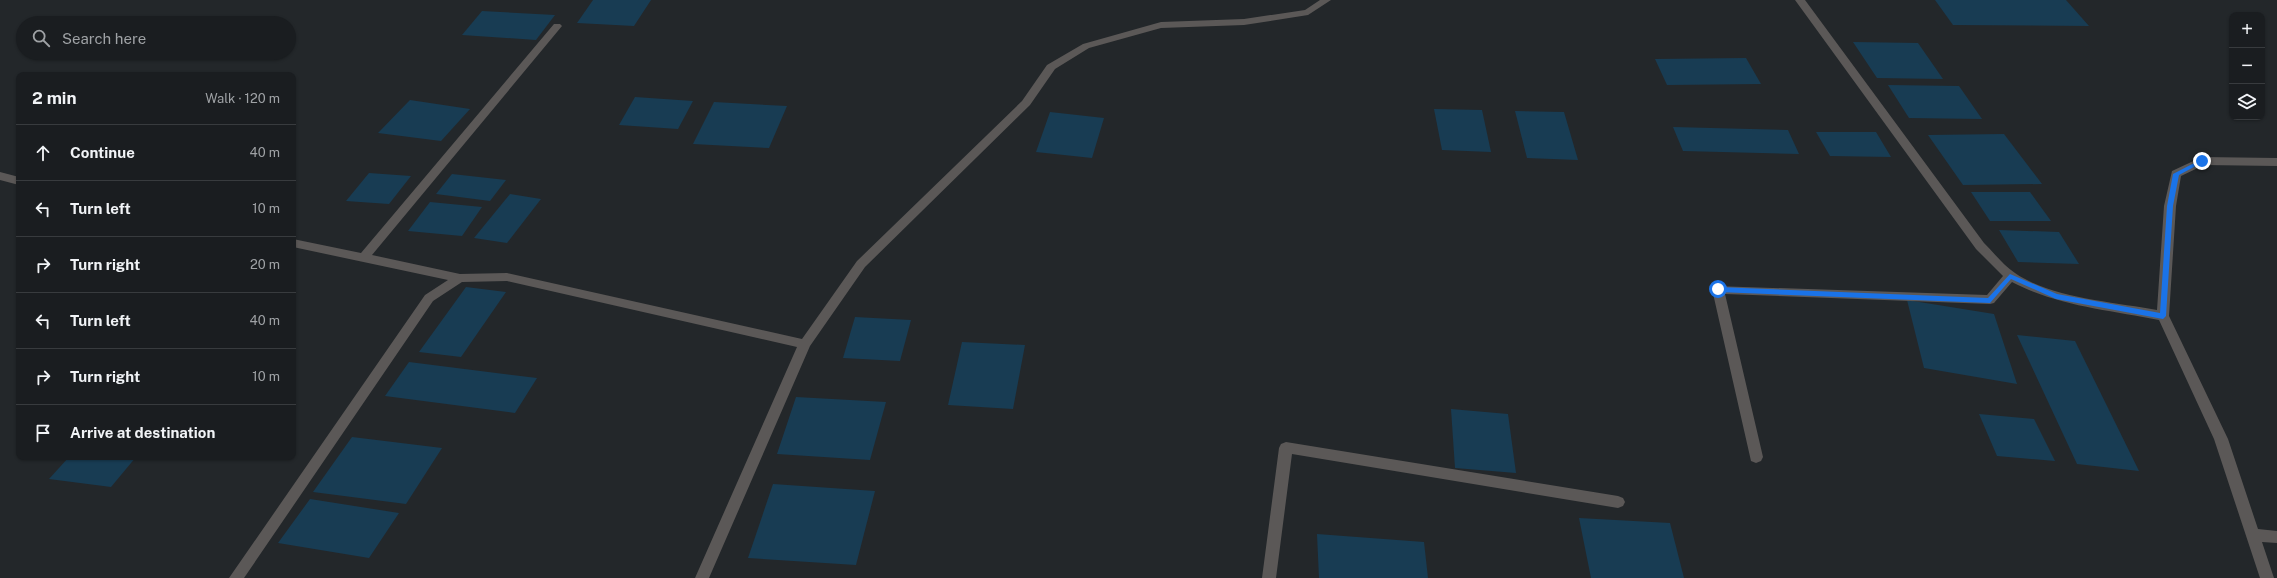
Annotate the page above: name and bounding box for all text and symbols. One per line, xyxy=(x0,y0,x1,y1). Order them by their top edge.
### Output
map controls xyxy=(2229,12,2265,120)
button: + xyxy=(2229,12,2265,48)
search box xyxy=(16,16,296,60)
icon: search xyxy=(30,27,52,49)
text: Search here xyxy=(62,30,146,47)
button: − xyxy=(2229,48,2265,84)
button: layers xyxy=(2229,84,2265,120)
text: 2 min xyxy=(32,88,77,108)
text: Walk · 120 m xyxy=(205,91,280,106)
icon: ahead xyxy=(32,142,54,164)
text: Continue xyxy=(70,144,135,161)
text: 40 m xyxy=(249,145,280,160)
route end xyxy=(2193,152,2211,170)
icon: left xyxy=(32,198,54,220)
text: Turn left xyxy=(70,200,131,217)
text: 10 m xyxy=(252,201,280,216)
icon: right xyxy=(32,254,54,276)
text: Turn right xyxy=(70,256,140,273)
text: 20 m xyxy=(250,257,280,272)
route start xyxy=(1709,280,1727,298)
icon: left xyxy=(32,310,54,332)
text: Turn left xyxy=(70,312,131,329)
text: 40 m xyxy=(249,313,280,328)
icon: right xyxy=(32,366,54,388)
text: Turn right xyxy=(70,368,140,385)
text: 10 m xyxy=(252,369,280,384)
icon: arrive xyxy=(32,422,54,444)
text: Arrive at destination xyxy=(70,424,215,441)

